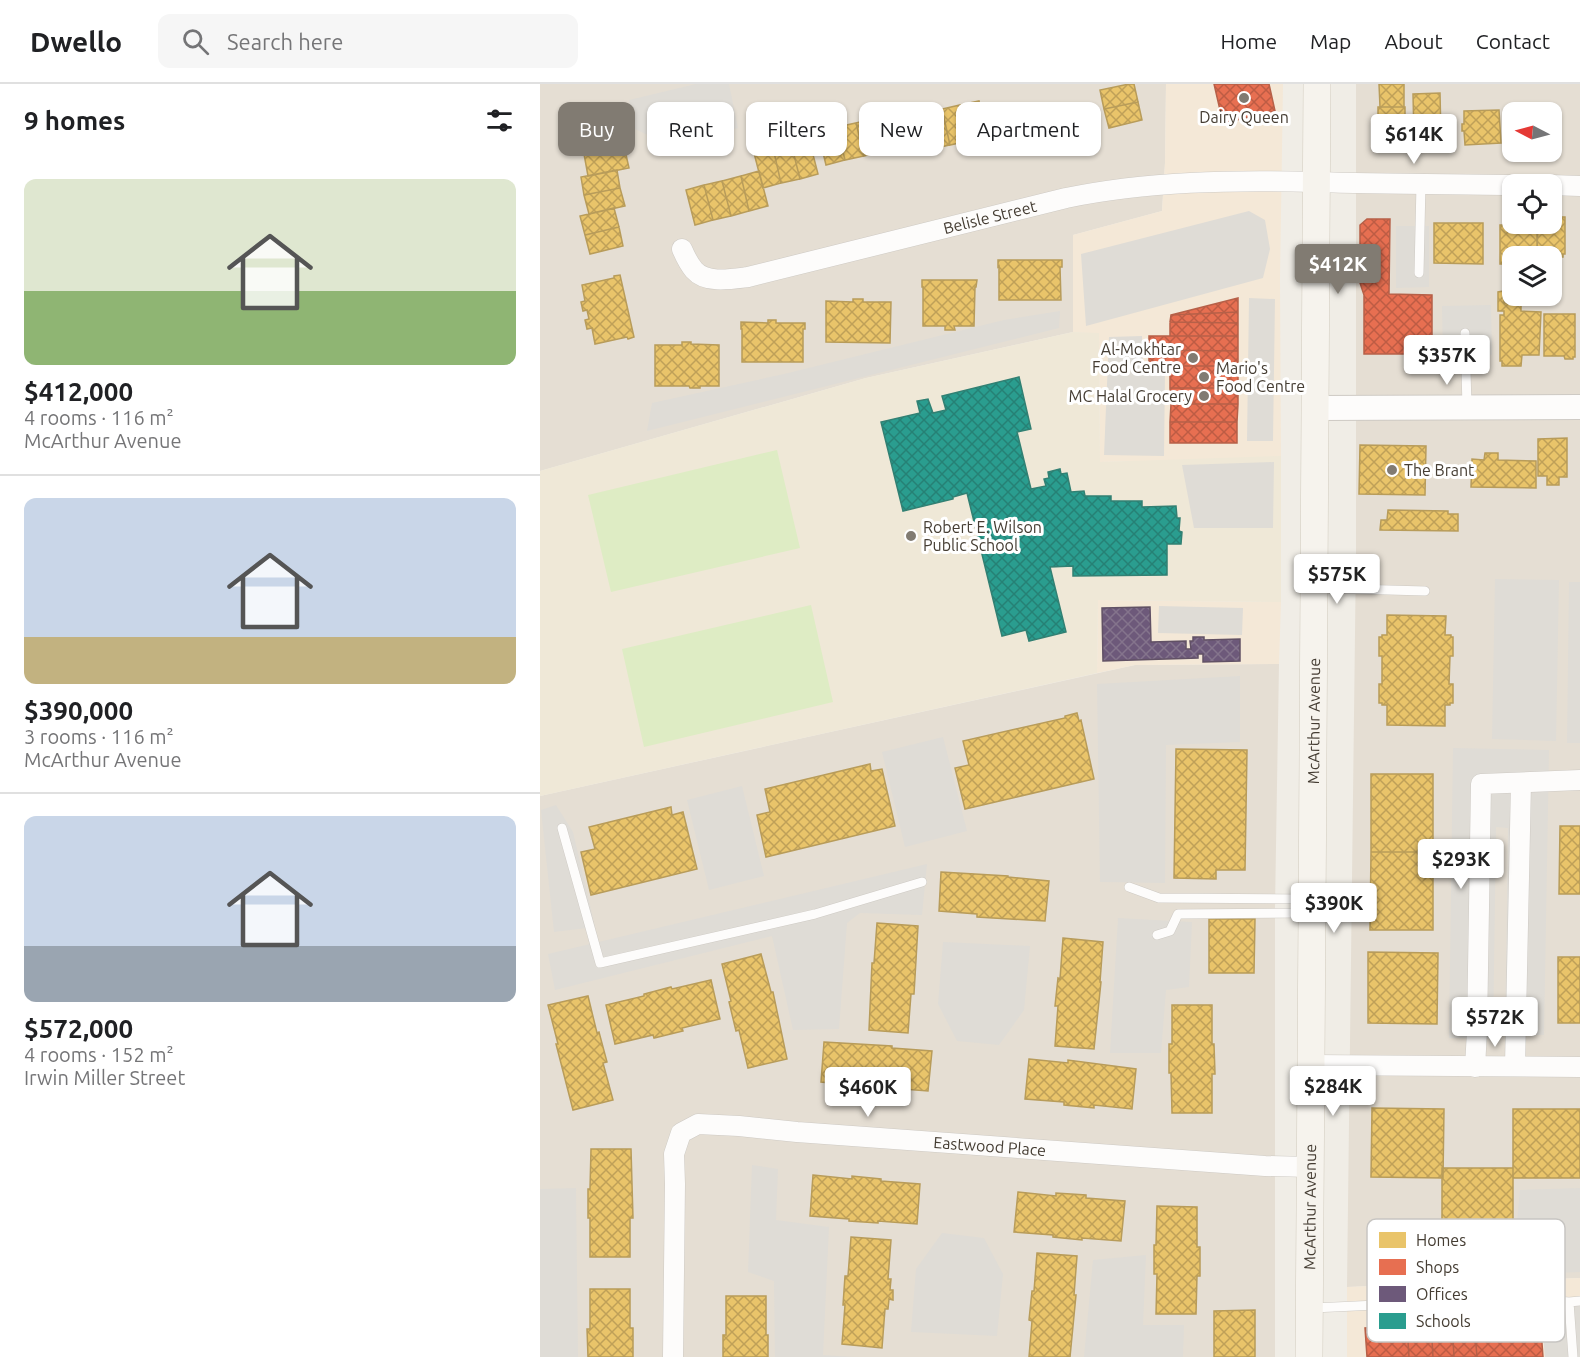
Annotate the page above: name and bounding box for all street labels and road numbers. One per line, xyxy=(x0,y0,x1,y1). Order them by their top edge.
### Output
street label: Belisle Street xyxy=(941,197,1039,237)
street label: McArthur Avenue xyxy=(1304,658,1323,784)
street label: Eastwood Place xyxy=(933,1133,1047,1159)
street label: McArthur Avenue xyxy=(1300,1144,1319,1270)

